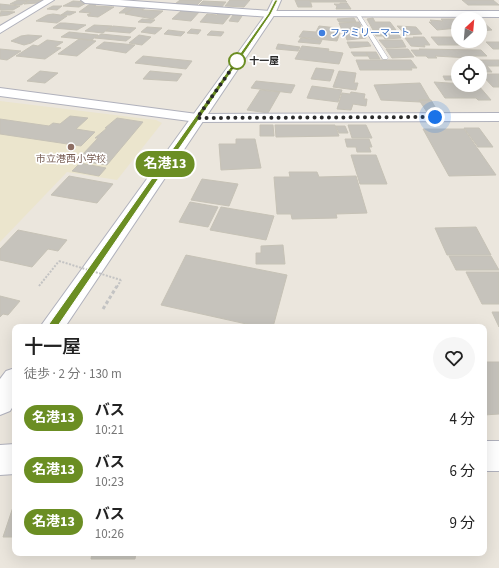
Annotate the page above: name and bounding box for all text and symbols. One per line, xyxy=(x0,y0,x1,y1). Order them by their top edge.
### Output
north arrow xyxy=(451,12,487,48)
map controls xyxy=(451,12,487,92)
place label: ファミリーマート xyxy=(330,26,410,40)
marker: ファミリーマート xyxy=(317,28,327,38)
marker: 十一屋 xyxy=(228,52,246,70)
place label: 十一屋 xyxy=(249,54,279,68)
button: locate xyxy=(451,56,487,92)
your location xyxy=(425,107,445,127)
marker: 市立港西小学校 xyxy=(66,142,76,152)
line badge: 名港13 xyxy=(137,151,193,177)
place label: 市立港西小学校 xyxy=(36,152,106,166)
text: 名港13 xyxy=(144,154,186,174)
text: 十一屋 xyxy=(24,334,81,361)
button: heart xyxy=(433,337,475,379)
text: 徒歩 · 2 分 · 130 m xyxy=(24,365,122,383)
text: バス xyxy=(95,400,125,421)
text: 名港13 xyxy=(32,408,75,428)
text: 4 分 xyxy=(450,409,475,430)
text: 10:21 xyxy=(95,421,124,439)
text: バス xyxy=(95,452,125,473)
text: 名港13 xyxy=(32,460,75,480)
text: 6 分 xyxy=(450,461,475,482)
text: 10:23 xyxy=(95,473,124,491)
text: バス xyxy=(95,504,125,525)
text: 名港13 xyxy=(32,512,75,532)
text: 9 分 xyxy=(450,513,475,534)
text: 10:26 xyxy=(95,525,124,543)

